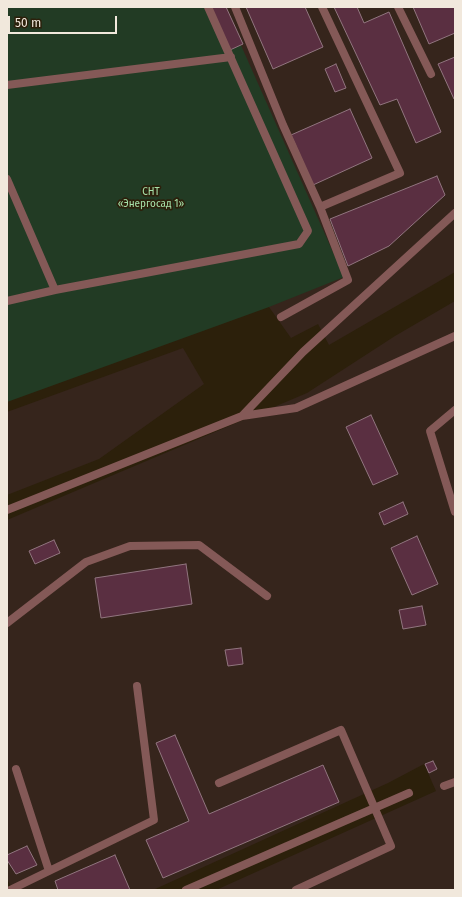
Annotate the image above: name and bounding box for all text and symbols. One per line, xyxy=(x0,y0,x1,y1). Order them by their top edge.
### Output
scale bar xyxy=(10,8,119,34)
text: 50 m xyxy=(15,16,41,30)
park label: СНТ «Энергосад 1» xyxy=(118,186,184,210)

